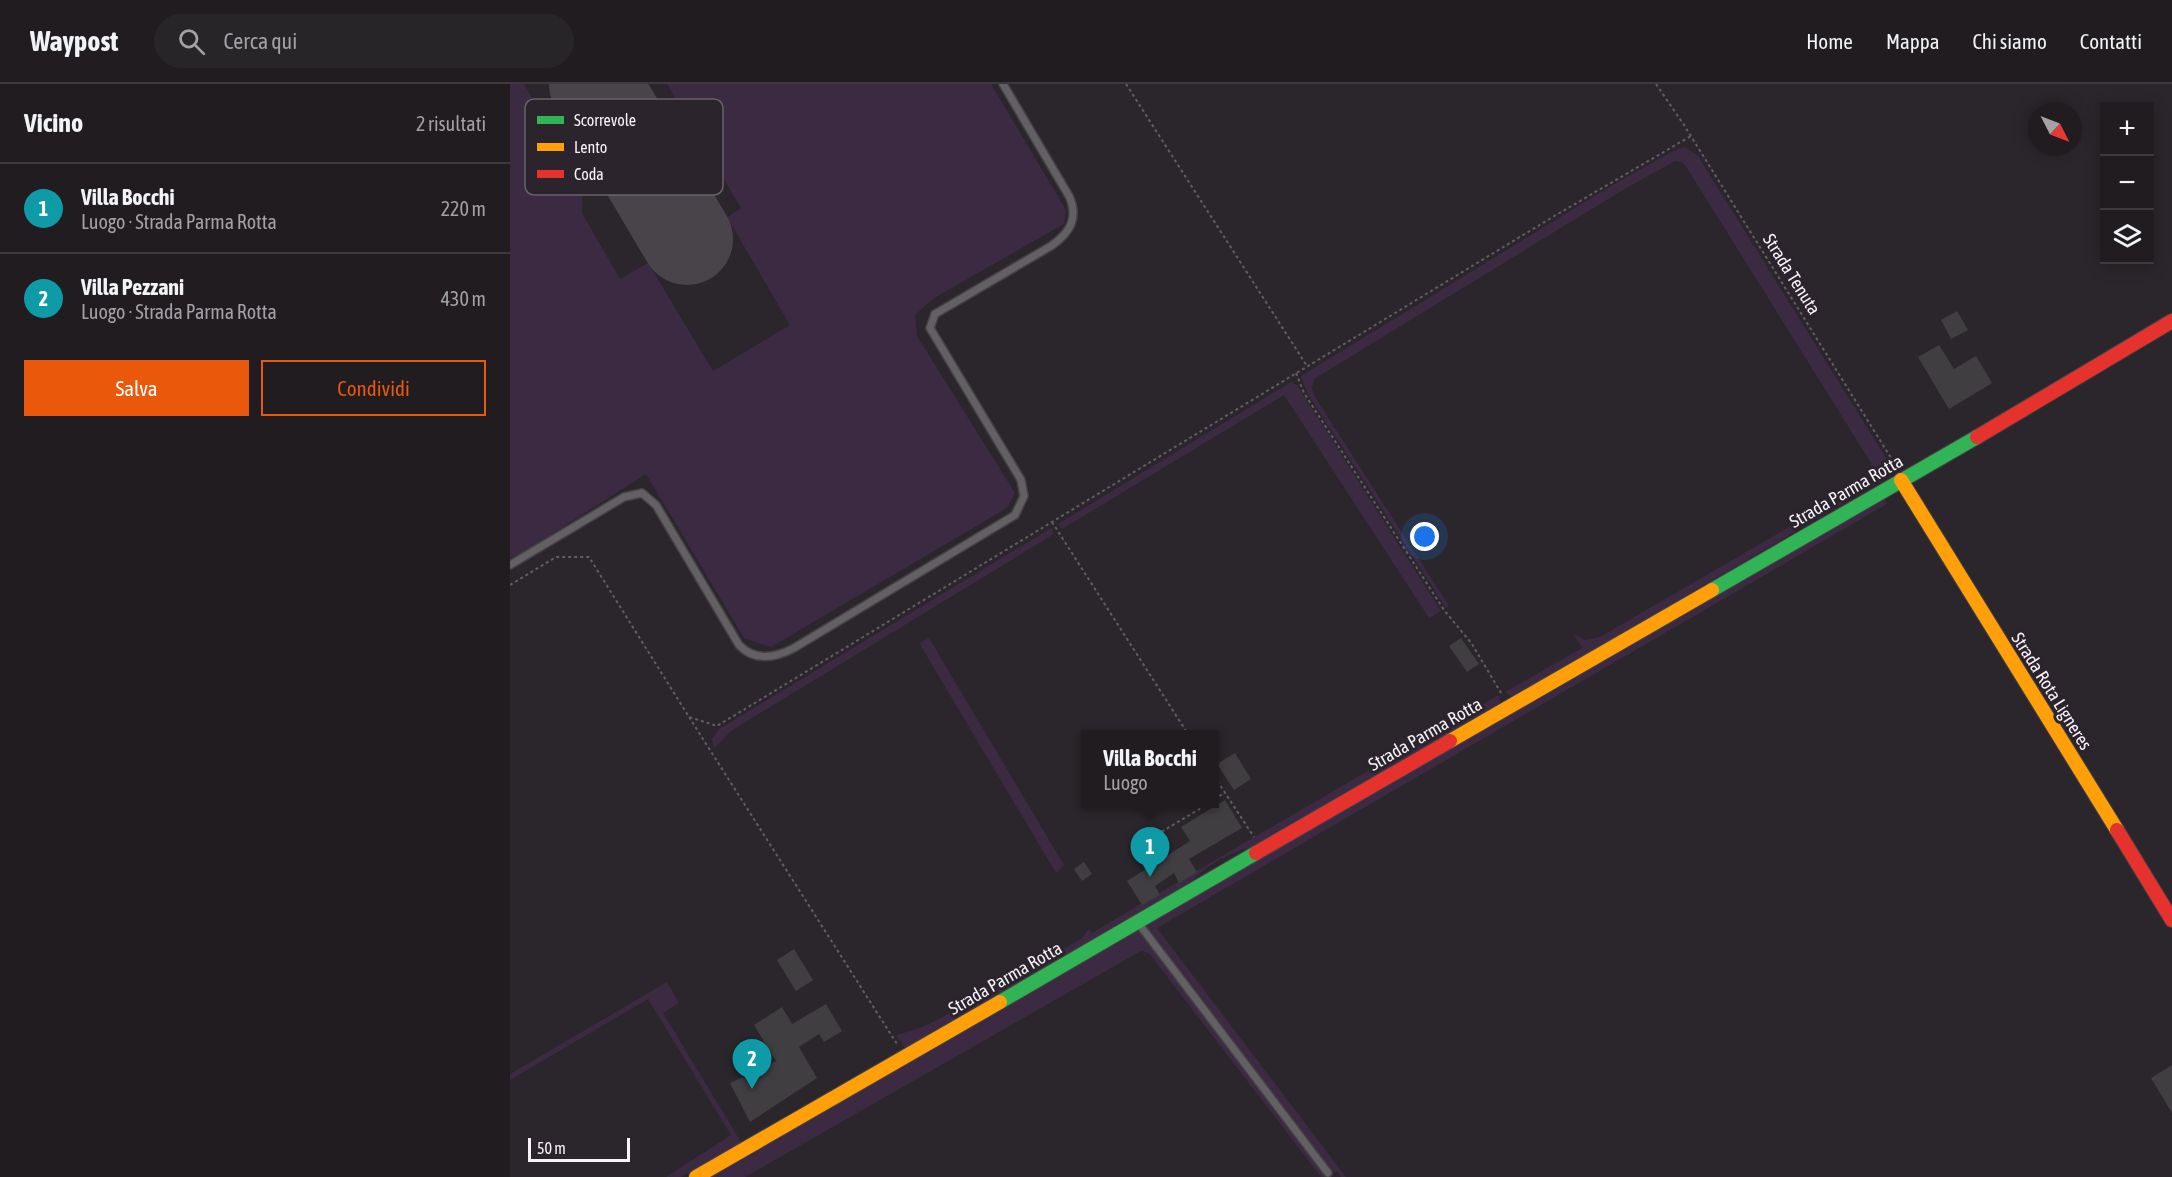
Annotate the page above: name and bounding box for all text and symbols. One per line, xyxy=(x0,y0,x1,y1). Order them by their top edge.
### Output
search box xyxy=(154,14,574,68)
text: Waypost xyxy=(30,25,118,57)
icon: search xyxy=(175,25,208,58)
text: Cerca qui xyxy=(223,28,297,54)
text: Home xyxy=(1806,29,1853,53)
text: Mappa xyxy=(1886,29,1939,53)
text: Chi siamo xyxy=(1972,29,2047,53)
text: Contatti xyxy=(2080,29,2142,53)
legend xyxy=(525,99,723,195)
north arrow xyxy=(2028,102,2082,156)
map controls xyxy=(2100,102,2154,264)
button: + xyxy=(2100,102,2154,156)
text: Vicino xyxy=(24,108,83,138)
text: Scorrevole xyxy=(574,111,636,129)
text: 2 risultati xyxy=(416,112,486,135)
text: Lento xyxy=(574,138,607,156)
button: − xyxy=(2100,156,2154,210)
text: Coda xyxy=(574,165,604,183)
text: Villa Bocchi xyxy=(81,184,175,210)
text: 1 xyxy=(39,197,48,220)
text: 220 m xyxy=(441,197,486,220)
text: Luogo · Strada Parma Rotta xyxy=(81,210,277,233)
button: layers xyxy=(2100,210,2154,264)
street label: Strada Tenuta xyxy=(1759,230,1825,318)
text: Villa Pezzani xyxy=(81,274,184,300)
text: 2 xyxy=(39,287,48,310)
text: 430 m xyxy=(441,287,486,310)
text: Luogo · Strada Parma Rotta xyxy=(81,300,277,323)
button: Salva xyxy=(24,360,249,416)
button: Condividi xyxy=(261,360,486,416)
street label: Strada Parma Rotta xyxy=(1786,450,1906,532)
your location xyxy=(1410,522,1439,551)
street label: Strada Rota Ligneres xyxy=(2007,628,2097,754)
street label: Strada Parma Rotta xyxy=(1365,693,1485,775)
popup xyxy=(1081,730,1219,808)
text: Villa Bocchi xyxy=(1103,745,1197,771)
text: Luogo xyxy=(1103,771,1148,794)
pin: 1 xyxy=(1130,828,1170,877)
street label: Strada Parma Rotta xyxy=(945,937,1065,1019)
pin: 2 xyxy=(732,1040,772,1089)
scale bar xyxy=(528,1135,630,1162)
text: 50 m xyxy=(537,1139,566,1157)

